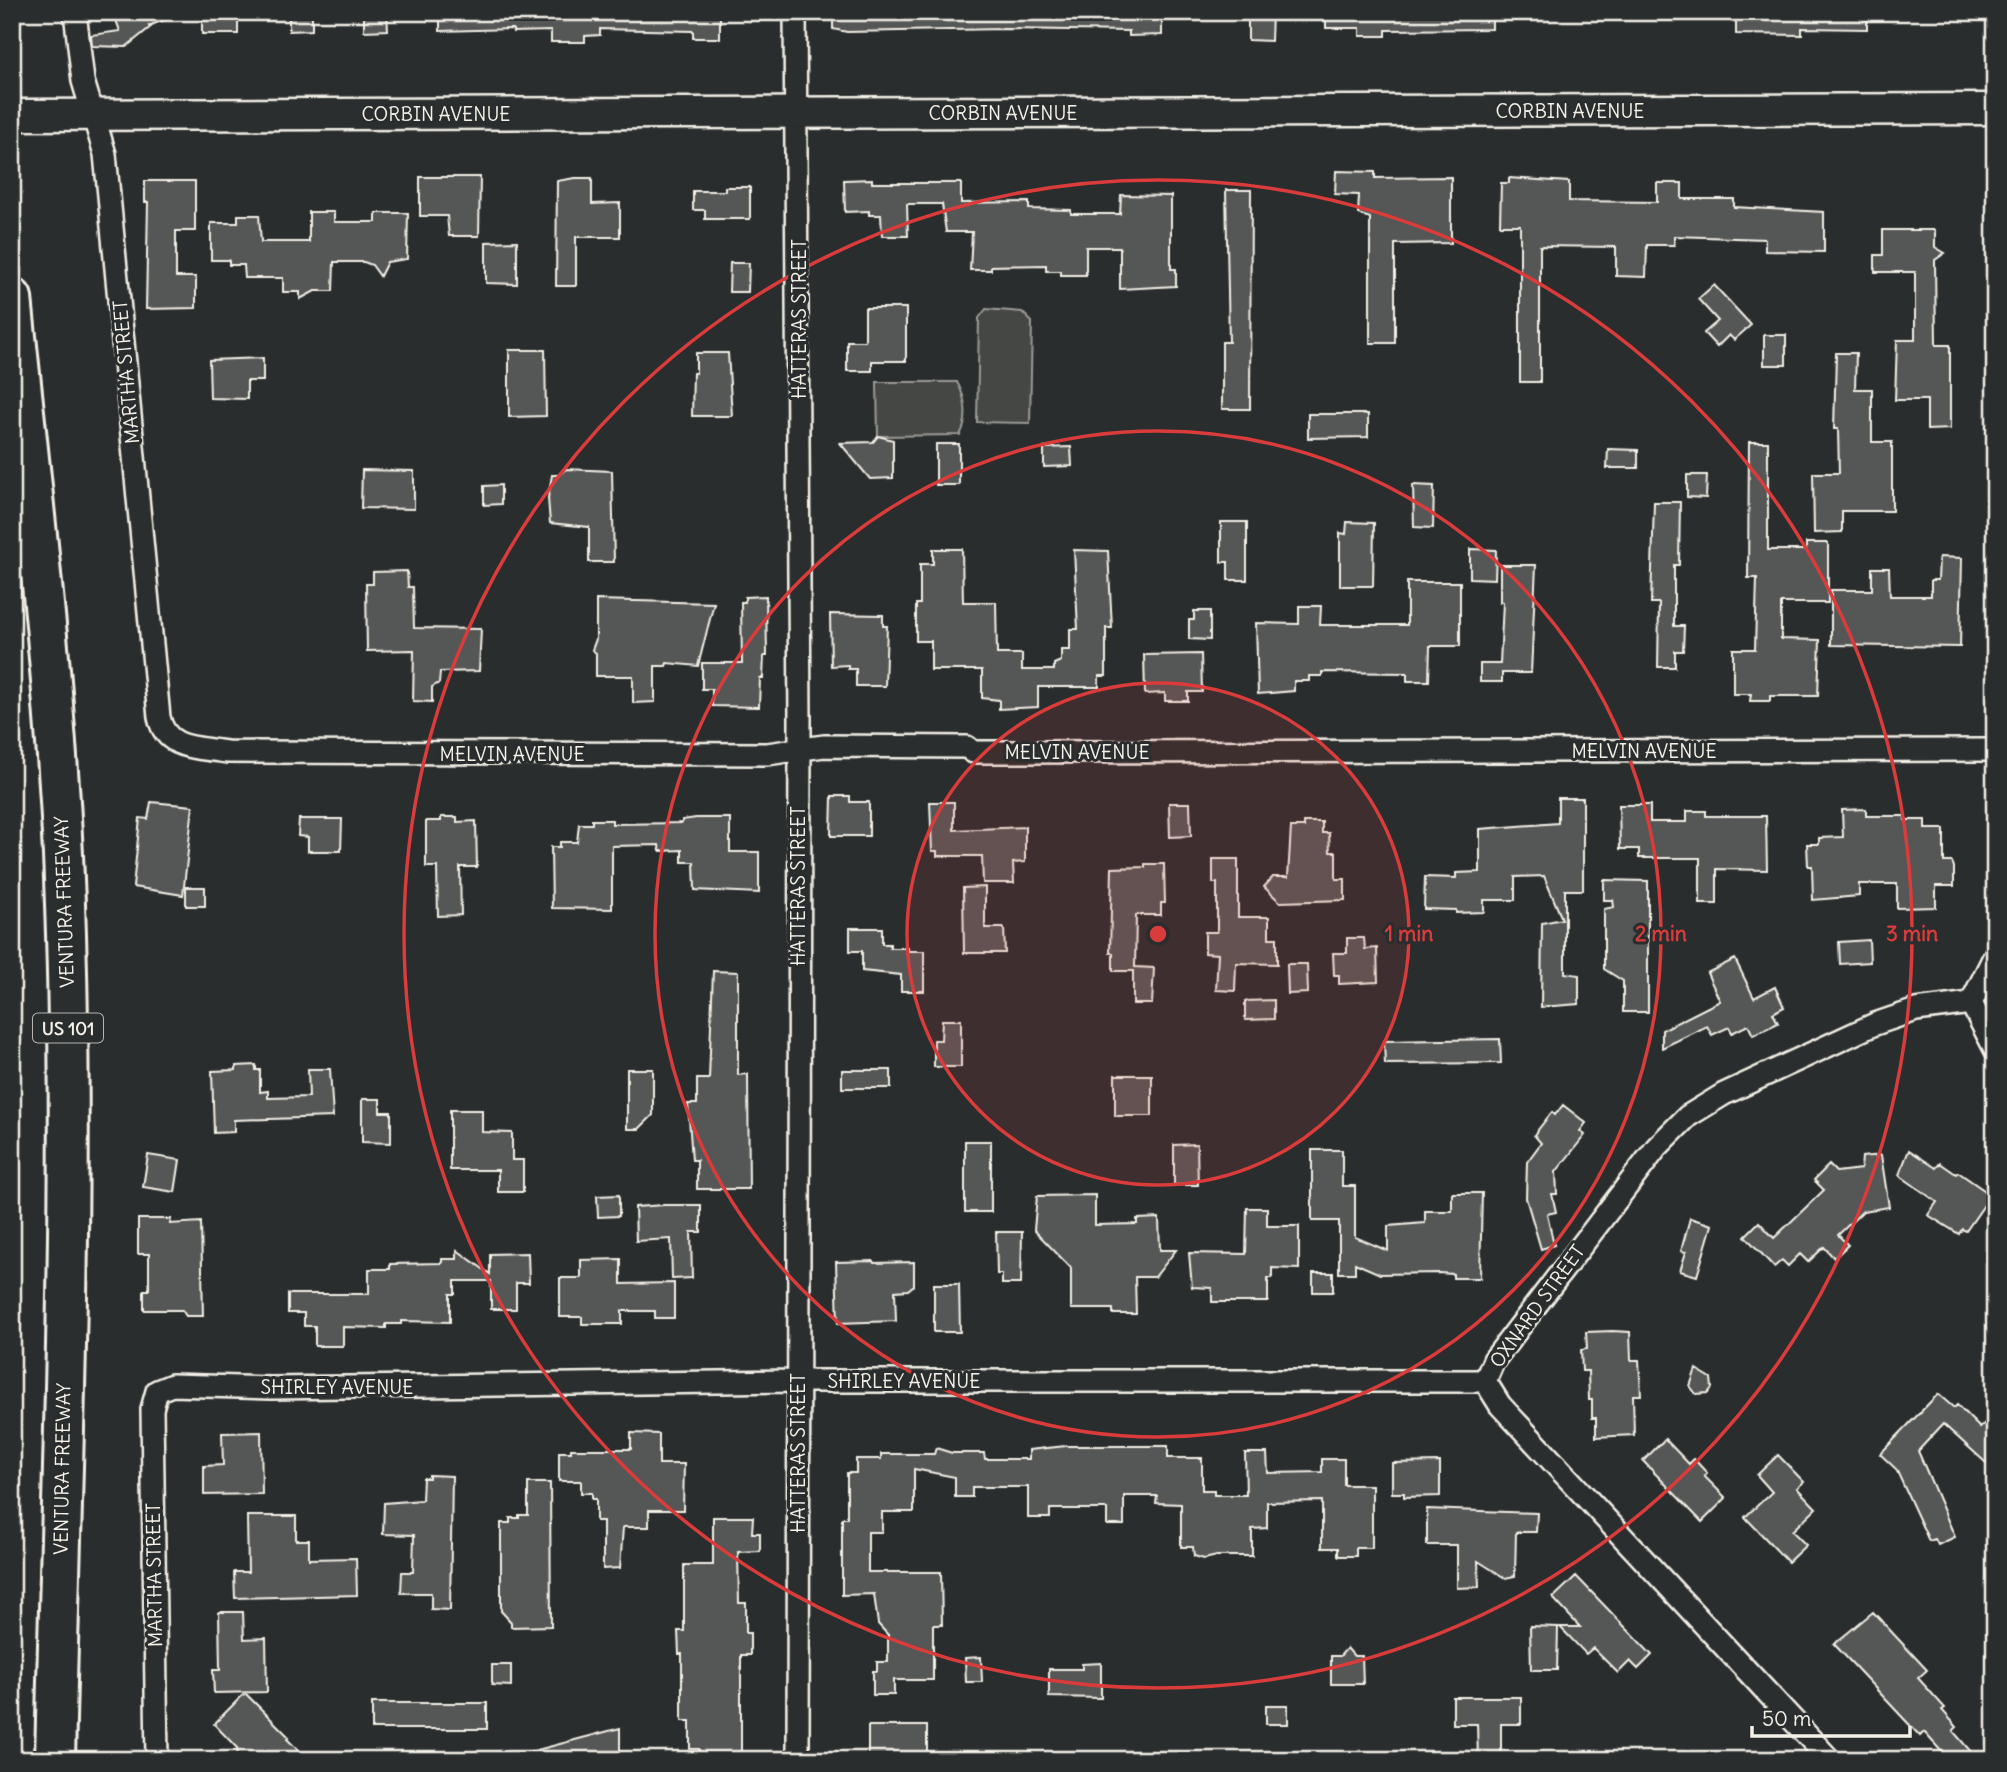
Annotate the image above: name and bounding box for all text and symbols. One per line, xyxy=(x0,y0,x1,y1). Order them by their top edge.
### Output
street label: CORBIN AVENUE xyxy=(1495,99,1645,123)
street label: CORBIN AVENUE xyxy=(928,101,1078,125)
street label: CORBIN AVENUE xyxy=(361,102,511,126)
street label: HATTERAS STREET xyxy=(787,239,811,399)
street label: MARTHA STREET xyxy=(108,299,144,445)
street label: MELVIN AVENUE xyxy=(1571,739,1717,763)
street label: MELVIN AVENUE xyxy=(1004,740,1150,764)
street label: MELVIN AVENUE xyxy=(439,742,585,766)
street label: HATTERAS STREET xyxy=(786,806,810,966)
street label: VENTURA FREEWAY xyxy=(49,815,79,988)
text: 1 min xyxy=(1385,920,1433,947)
text: 2 min xyxy=(1635,920,1687,947)
text: 3 min xyxy=(1886,920,1938,947)
centre of rings xyxy=(1146,922,1170,946)
road number: US 101 xyxy=(33,1014,103,1042)
street label: OXNARD STREET xyxy=(1484,1240,1590,1372)
street label: SHIRLEY AVENUE xyxy=(827,1369,981,1393)
street label: HATTERAS STREET xyxy=(786,1373,810,1533)
street label: SHIRLEY AVENUE xyxy=(260,1375,414,1399)
street label: VENTURA FREEWAY xyxy=(49,1382,76,1555)
street label: MARTHA STREET xyxy=(141,1503,167,1647)
scale bar xyxy=(1752,1695,1909,1739)
text: 50 m xyxy=(1762,1705,1811,1732)

